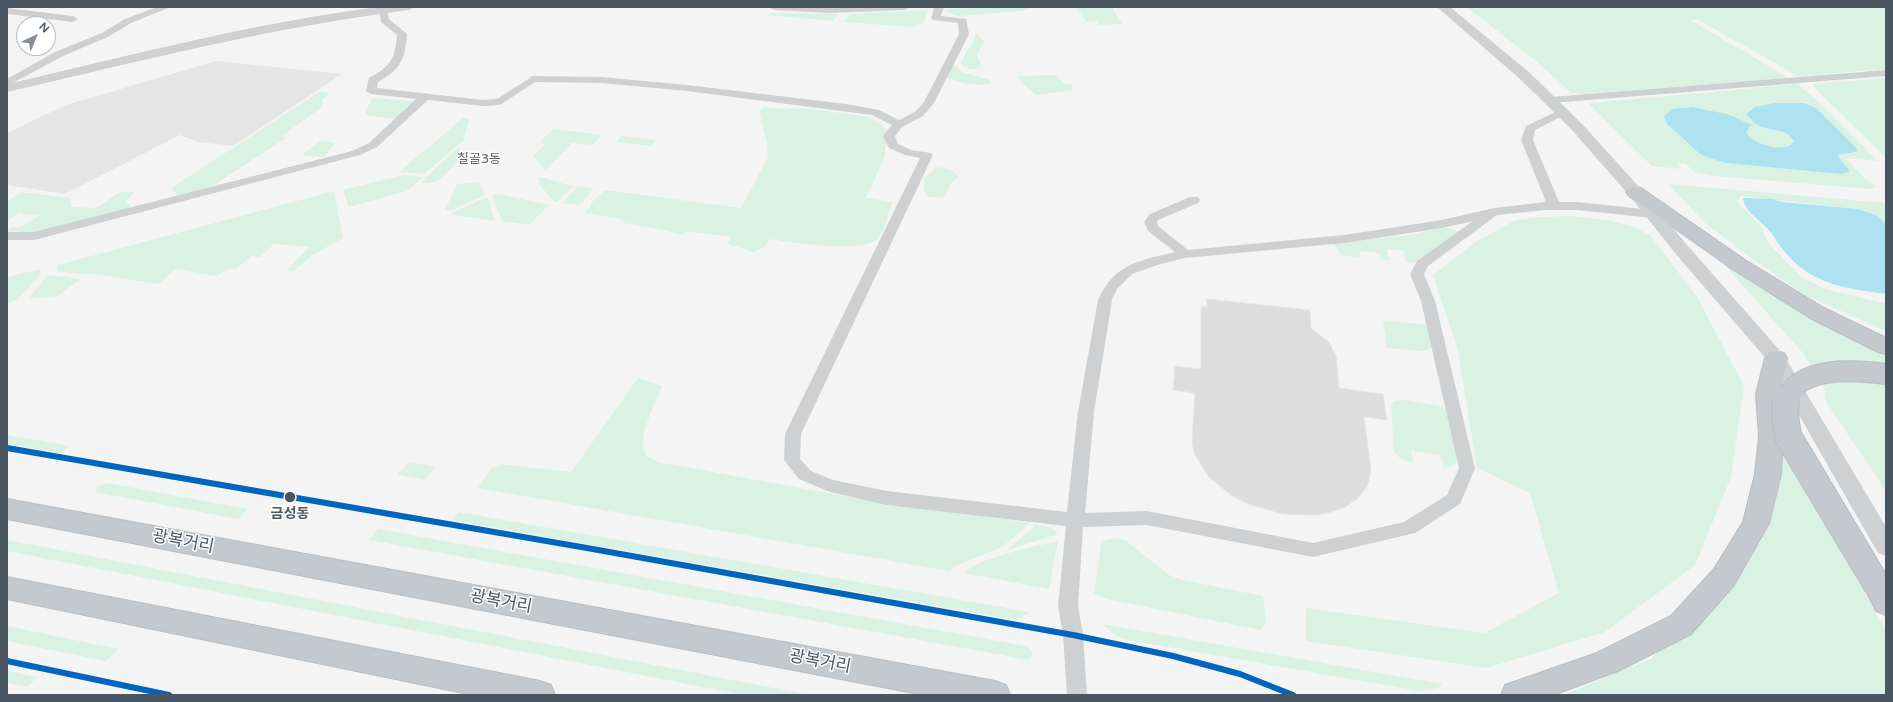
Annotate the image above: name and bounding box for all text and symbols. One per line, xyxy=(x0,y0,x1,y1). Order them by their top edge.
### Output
north arrow xyxy=(16,16,56,56)
text: N xyxy=(36,20,52,35)
district label: 칠골3동 xyxy=(457,152,501,168)
marker: 금성동 xyxy=(283,490,297,504)
place label: 금성동 xyxy=(271,506,309,522)
street label: 광복거리 xyxy=(150,526,216,558)
street label: 광복거리 xyxy=(468,586,534,618)
street label: 광복거리 xyxy=(787,646,853,678)

